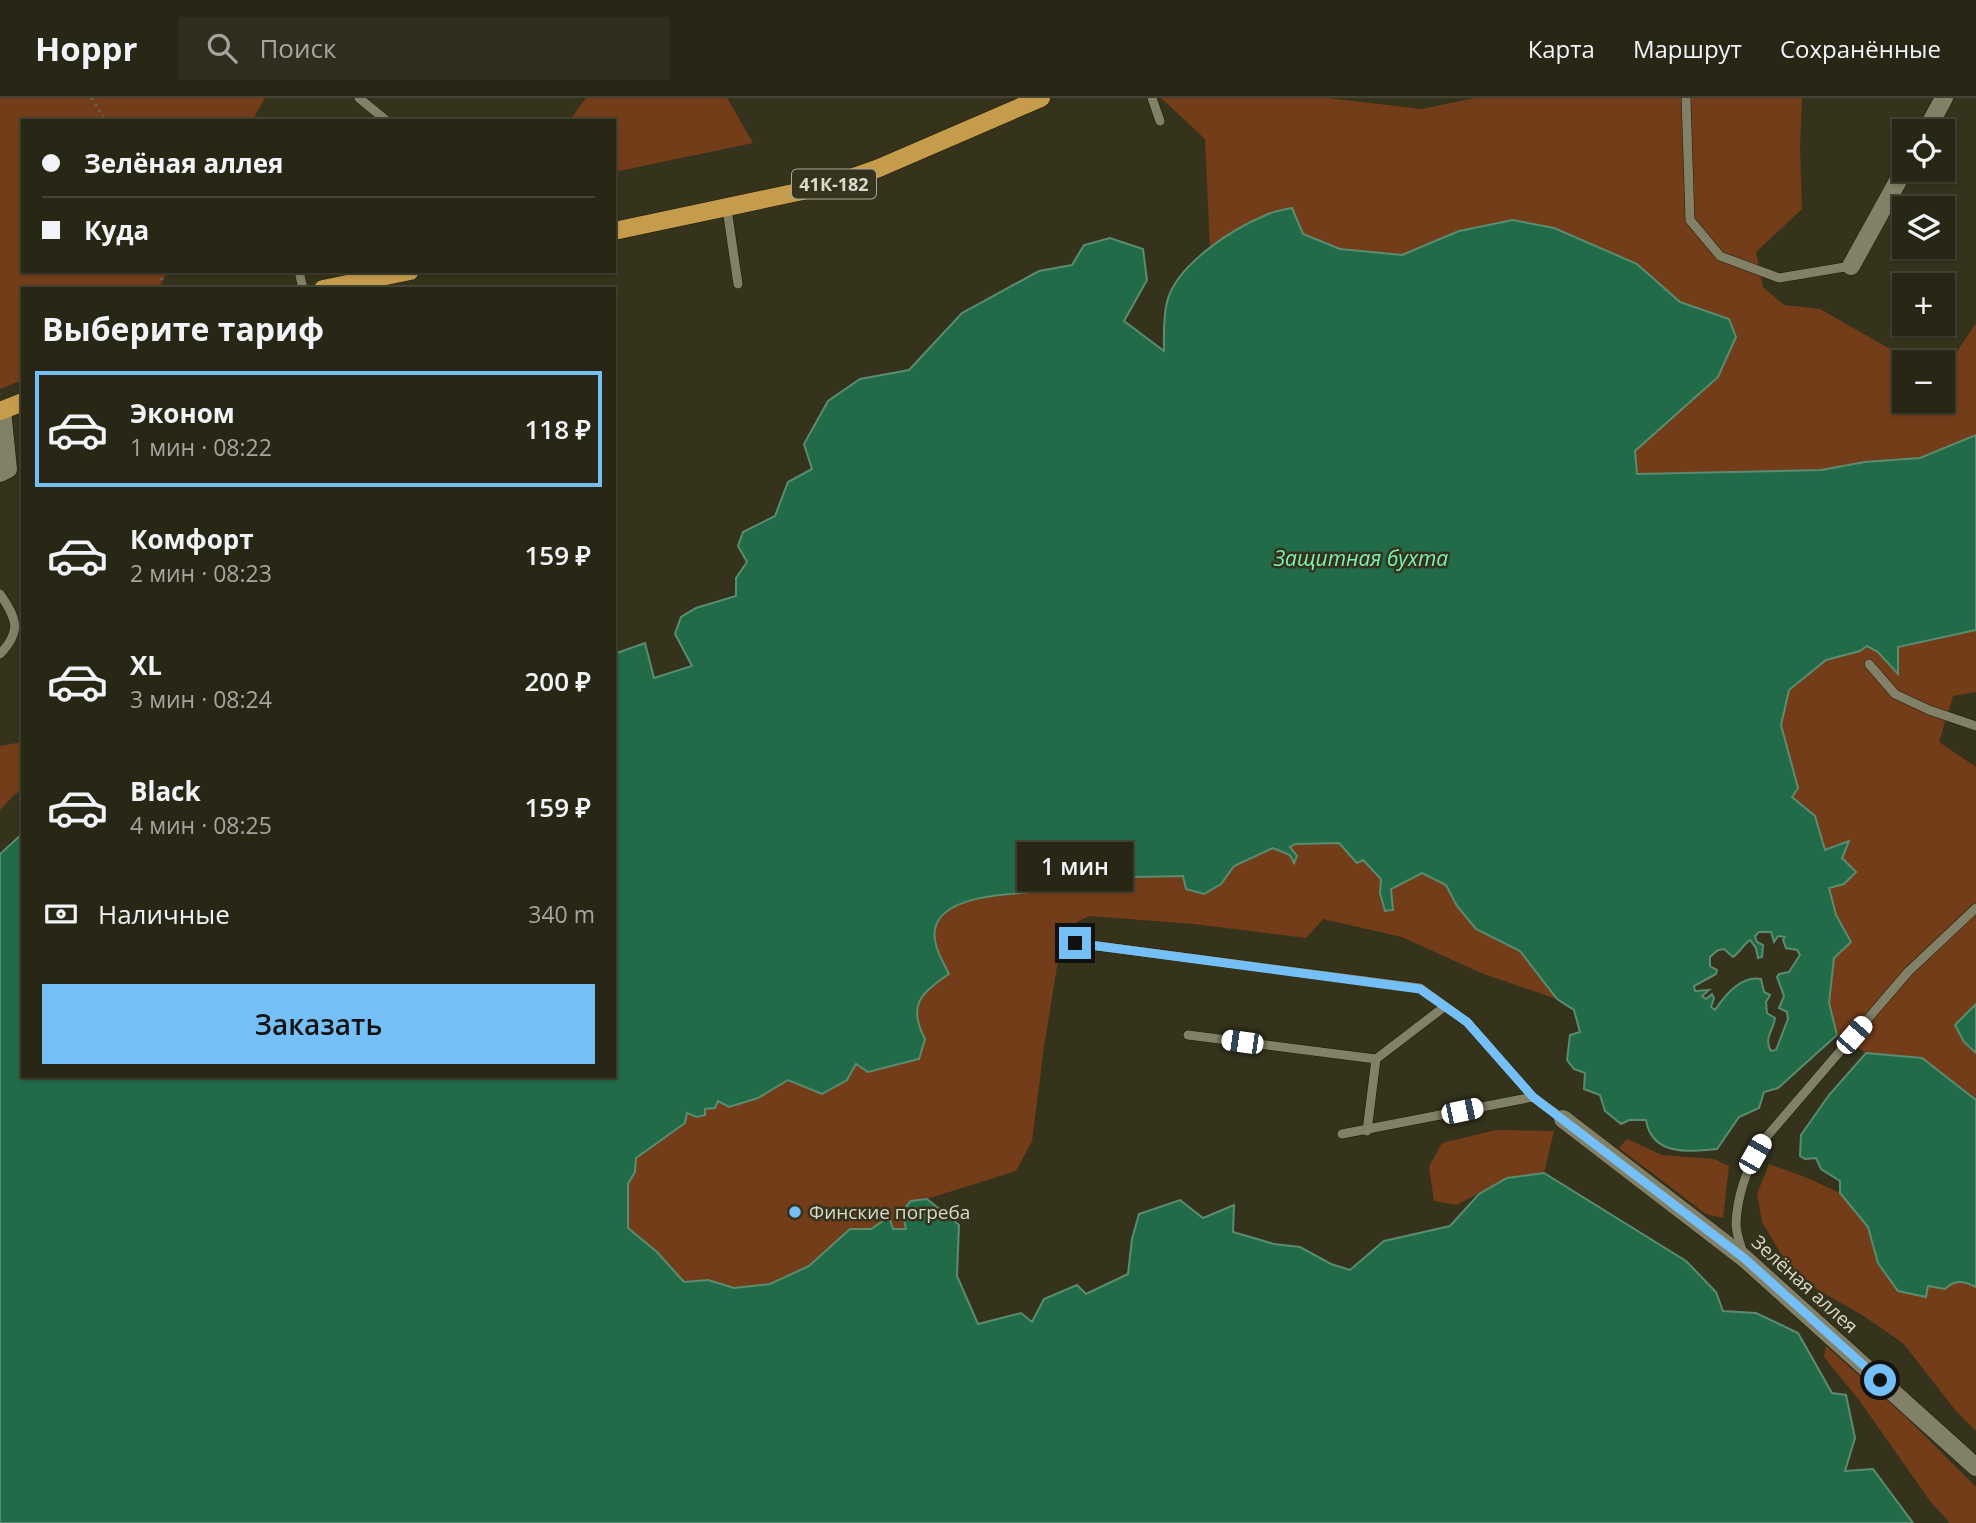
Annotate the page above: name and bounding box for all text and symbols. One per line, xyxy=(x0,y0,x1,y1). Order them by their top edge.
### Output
search box xyxy=(179,17,669,80)
text: Hoppr xyxy=(35,26,137,71)
icon: search xyxy=(203,29,241,67)
text: Поиск xyxy=(259,30,336,66)
text: Карта xyxy=(1528,32,1595,65)
text: Маршрут xyxy=(1633,32,1742,65)
text: Сохранённые xyxy=(1780,32,1941,65)
map controls xyxy=(1892,119,1955,413)
button: locate xyxy=(1892,119,1955,182)
text: Зелёная аллея xyxy=(84,145,283,181)
road number: 41К-182 xyxy=(792,170,876,198)
button: layers xyxy=(1892,196,1955,259)
text: Куда xyxy=(84,212,149,248)
button: + xyxy=(1892,273,1955,336)
text: Выберите тариф xyxy=(42,307,324,350)
button: − xyxy=(1892,350,1955,413)
text: Эконом xyxy=(130,395,235,431)
icon: car xyxy=(46,398,109,461)
text: 118 ₽ xyxy=(525,411,591,447)
text: 1 мин · 08:22 xyxy=(130,431,272,463)
text: Комфорт xyxy=(130,521,254,557)
icon: car xyxy=(46,524,109,587)
text: 159 ₽ xyxy=(525,537,591,573)
water label: Защитная бухта xyxy=(1273,544,1448,572)
text: 2 мин · 08:23 xyxy=(130,557,272,589)
text: XL xyxy=(130,647,162,683)
icon: car xyxy=(46,650,109,713)
text: 200 ₽ xyxy=(525,663,591,699)
text: 3 мин · 08:24 xyxy=(130,683,272,715)
text: Black xyxy=(130,773,201,809)
icon: car xyxy=(46,776,109,839)
text: 159 ₽ xyxy=(525,789,591,825)
text: 4 мин · 08:25 xyxy=(130,809,272,841)
callout: 1 мин xyxy=(1017,842,1133,890)
text: 1 мин xyxy=(1041,850,1109,882)
icon: cash xyxy=(42,895,80,933)
text: Наличные xyxy=(98,896,230,932)
text: 340 m xyxy=(528,898,595,930)
route end xyxy=(1059,927,1091,959)
button: Заказать xyxy=(42,984,595,1064)
car xyxy=(1833,1012,1876,1058)
car xyxy=(1220,1029,1265,1055)
car xyxy=(1440,1096,1485,1126)
car xyxy=(1736,1131,1775,1177)
place label: Финские погреба xyxy=(809,1199,970,1225)
marker: Финские погреба xyxy=(787,1204,803,1220)
street label: Зелёная аллея xyxy=(1746,1229,1864,1339)
route start xyxy=(1864,1364,1896,1396)

